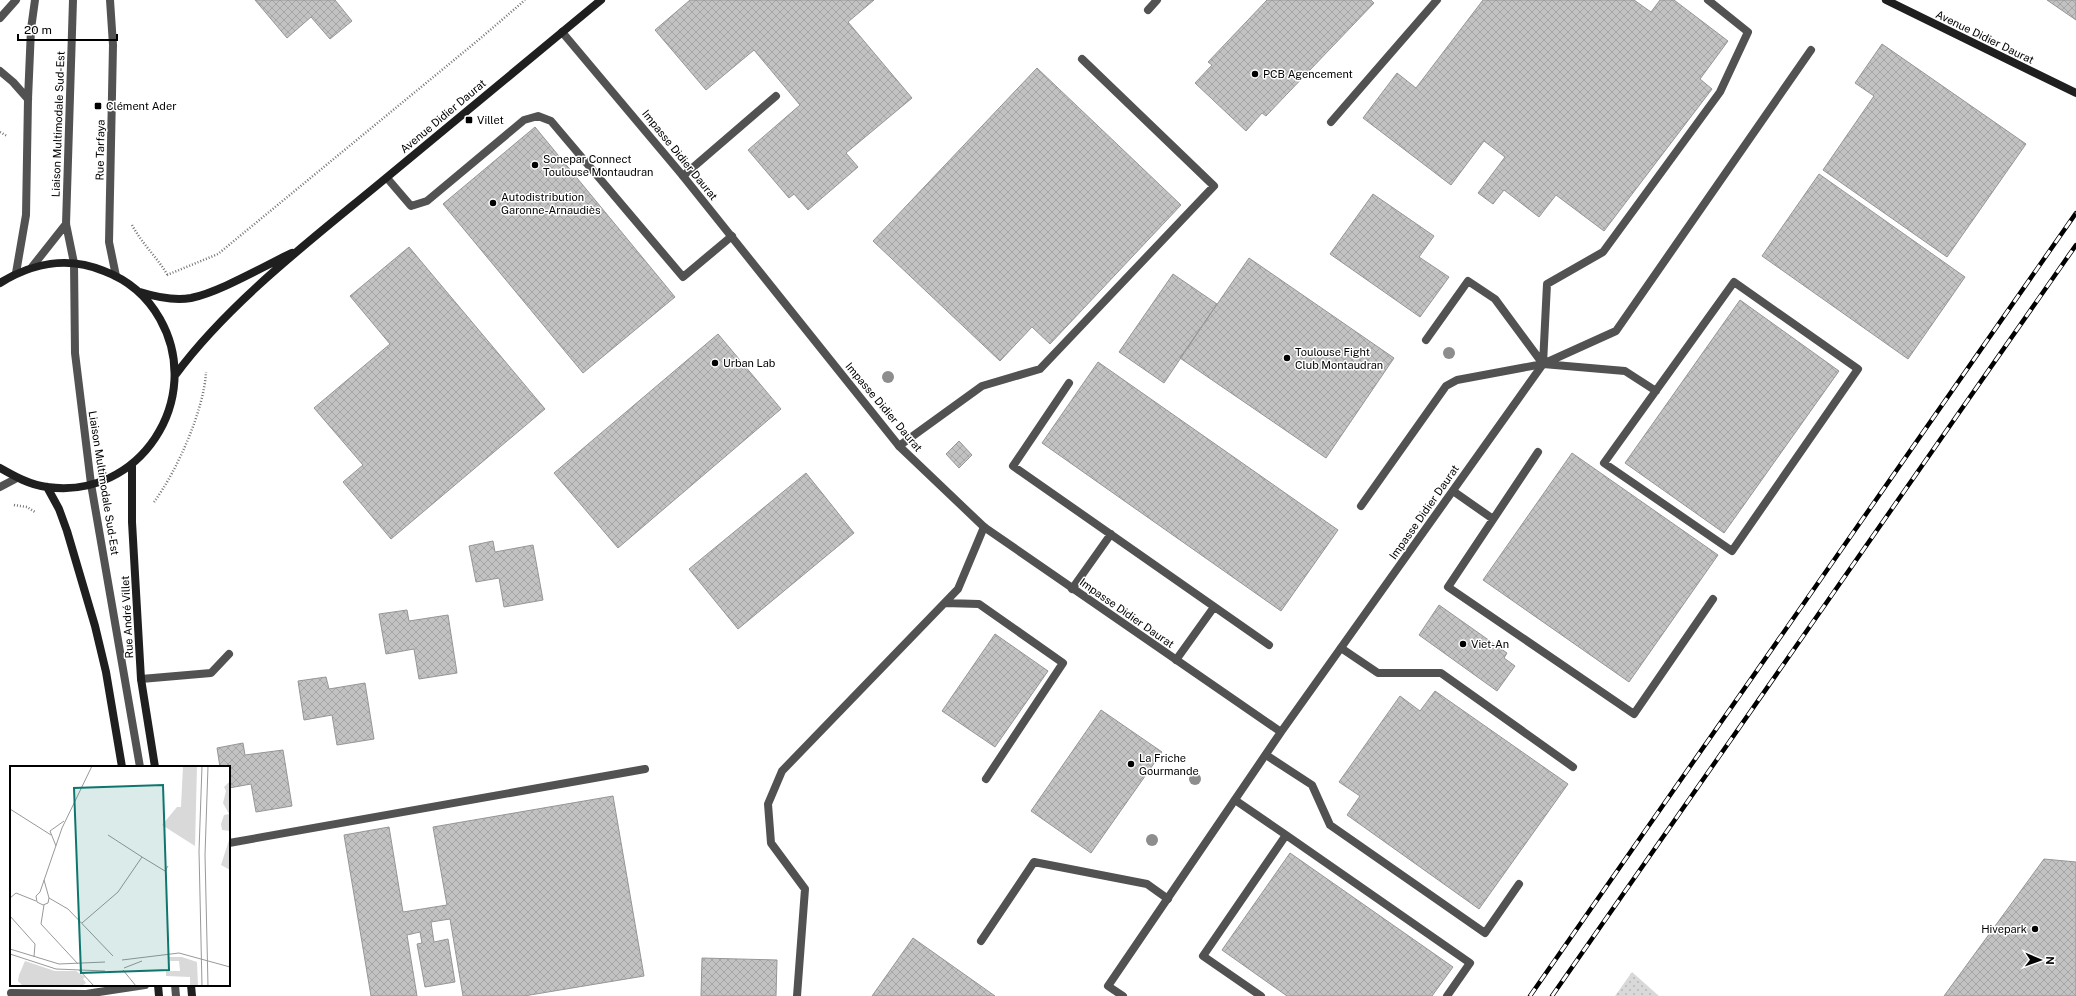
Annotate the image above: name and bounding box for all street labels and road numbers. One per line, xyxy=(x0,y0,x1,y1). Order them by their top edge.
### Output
street label: Avenue Didier Daurat xyxy=(1934,8,2036,66)
street label: Liaison Multimodale Sud-Est xyxy=(49,51,67,197)
street label: Avenue Didier Daurat xyxy=(398,77,488,155)
street label: Impasse Didier Daurat xyxy=(640,108,720,202)
street label: Rue Tarfaya xyxy=(93,119,107,181)
street label: Impasse Didier Daurat xyxy=(843,360,925,454)
street label: Liaison Multimodale Sud-Est xyxy=(87,410,121,556)
street label: Impasse Didier Daurat xyxy=(1387,463,1461,561)
street label: Rue André Villet xyxy=(119,575,135,659)
street label: Impasse Didier Daurat xyxy=(1078,576,1176,650)

